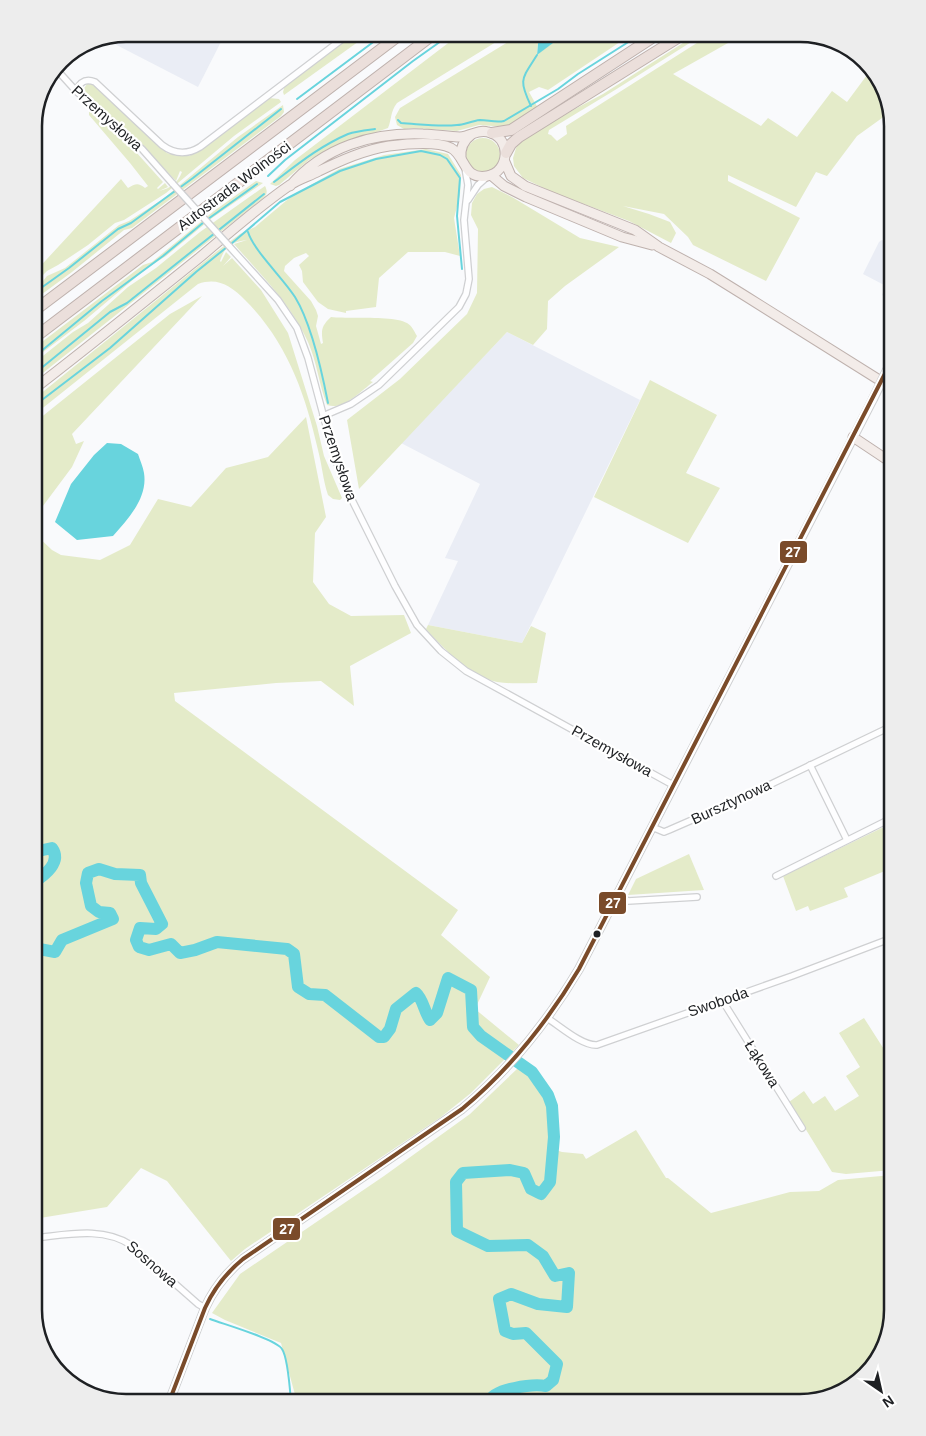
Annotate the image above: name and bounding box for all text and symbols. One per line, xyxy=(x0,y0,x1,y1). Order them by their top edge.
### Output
street label: Przemysłowa xyxy=(69,81,147,154)
street label: Autostrada Wolności xyxy=(174,137,294,234)
street label: Przemysłowa xyxy=(316,413,361,503)
line badge: 27 xyxy=(779,540,808,564)
text: 27 xyxy=(785,544,801,560)
street label: Przemysłowa xyxy=(569,722,656,780)
street label: Bursztynowa xyxy=(688,775,774,827)
line badge: 27 xyxy=(598,891,627,915)
text: 27 xyxy=(605,895,621,911)
unlabelled marker xyxy=(592,929,602,939)
street label: Swoboda xyxy=(685,983,751,1020)
street label: Łąkowa xyxy=(742,1037,784,1091)
line badge: 27 xyxy=(272,1217,301,1241)
text: 27 xyxy=(279,1221,295,1237)
street label: Sosnowa xyxy=(123,1237,182,1291)
north arrow xyxy=(856,1366,906,1416)
text: N xyxy=(880,1392,897,1411)

